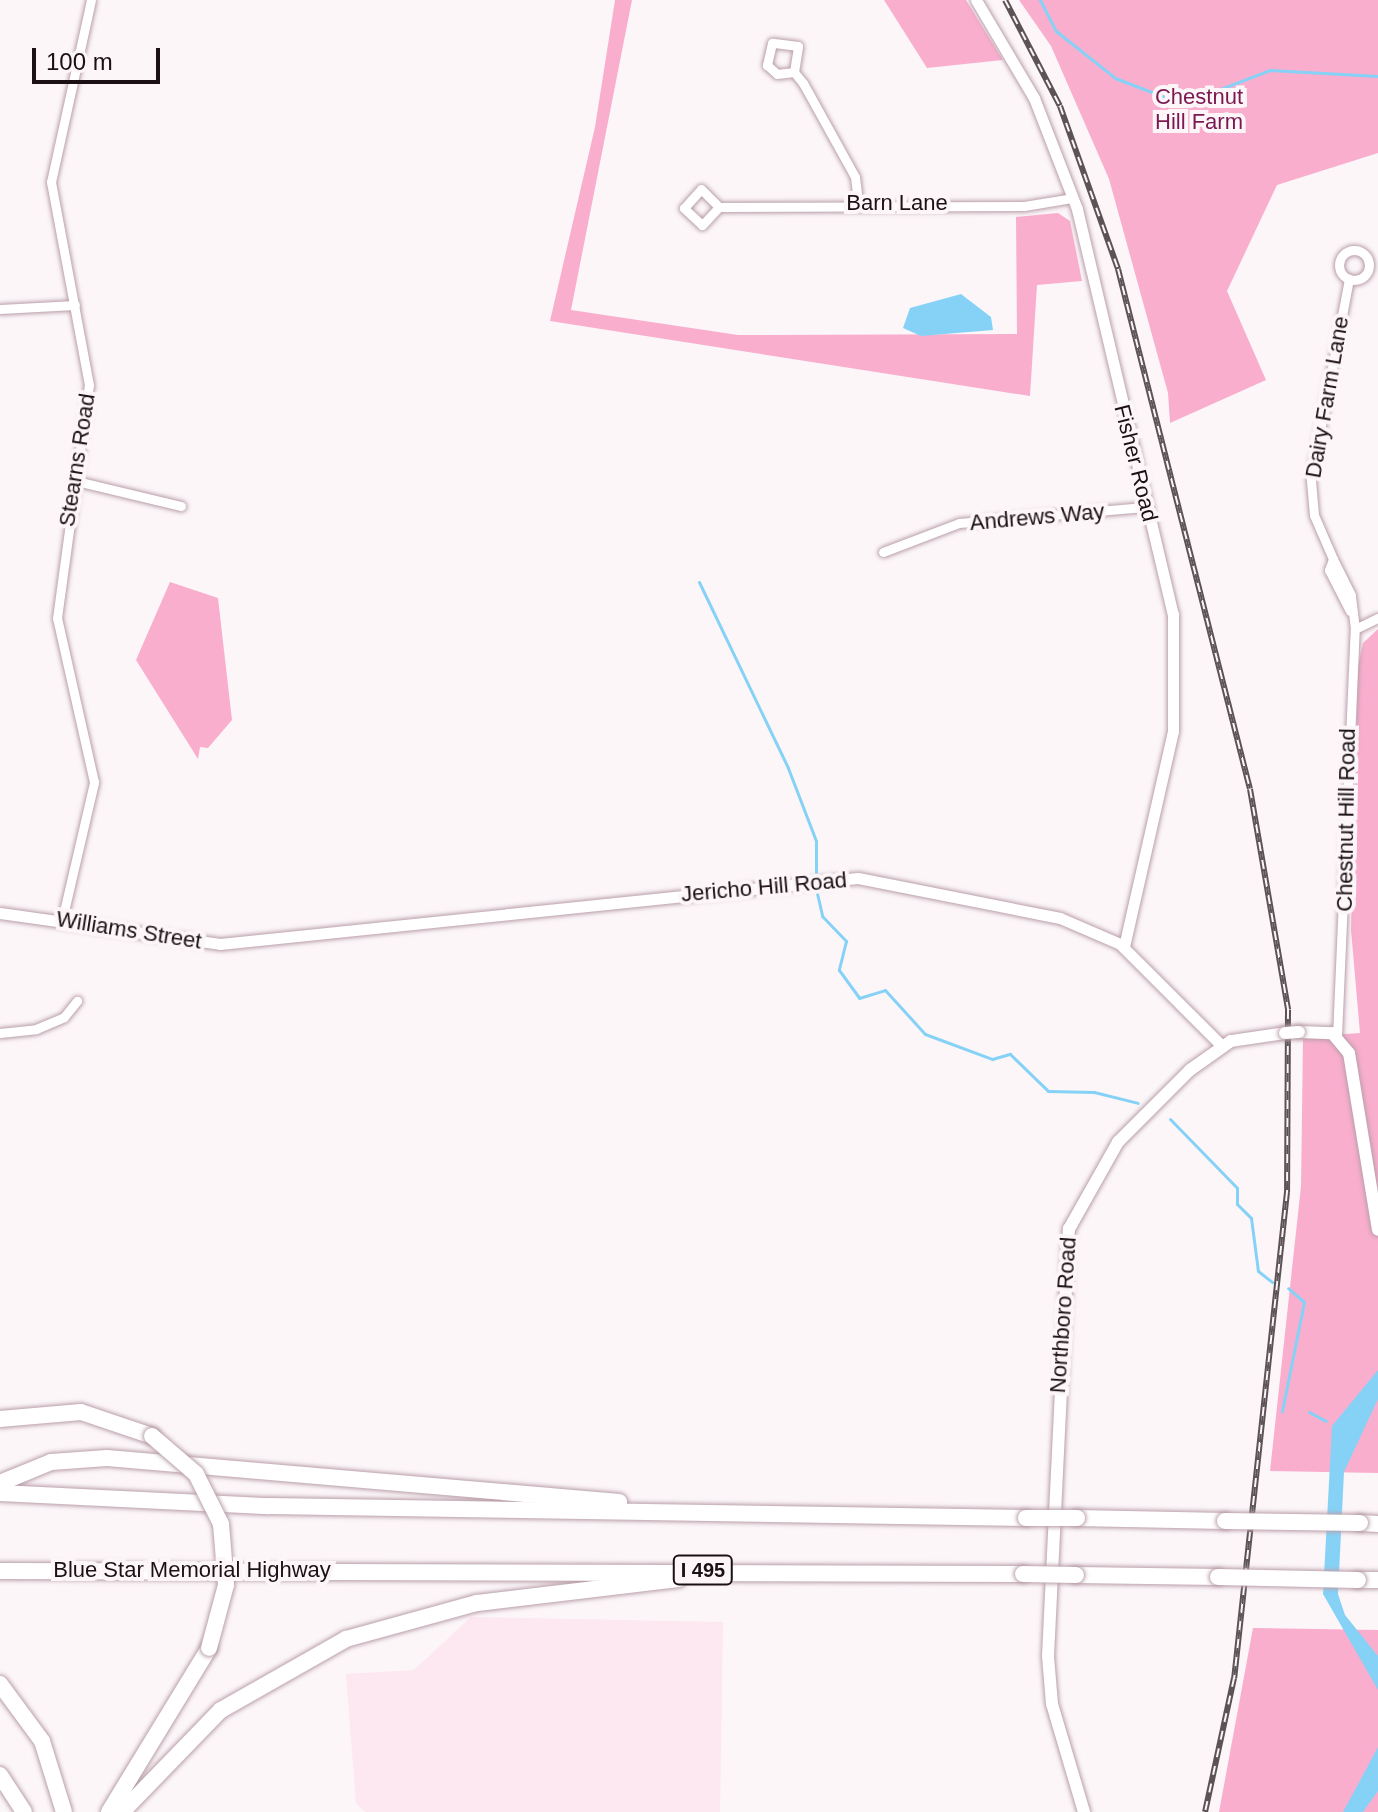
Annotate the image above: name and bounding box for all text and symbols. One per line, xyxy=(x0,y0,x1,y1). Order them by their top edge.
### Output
scale bar xyxy=(36,32,164,82)
text: 100 m xyxy=(46,48,113,75)
park label: Chestnut Hill Farm xyxy=(1155,83,1243,134)
street label: Barn Lane xyxy=(846,190,948,216)
street label: Dairy Farm Lane xyxy=(1300,314,1354,480)
street label: Stearns Road xyxy=(53,392,101,528)
street label: Fisher Road xyxy=(1109,402,1163,524)
street label: Andrews Way xyxy=(969,498,1105,536)
street label: Chestnut Hill Road xyxy=(1331,728,1361,912)
street label: Jericho Hill Road xyxy=(680,867,848,907)
street label: Williams Street xyxy=(54,905,204,955)
street label: Northboro Road xyxy=(1044,1236,1082,1394)
road number: I 495 xyxy=(671,1554,735,1586)
street label: Blue Star Memorial Highway xyxy=(53,1557,331,1583)

